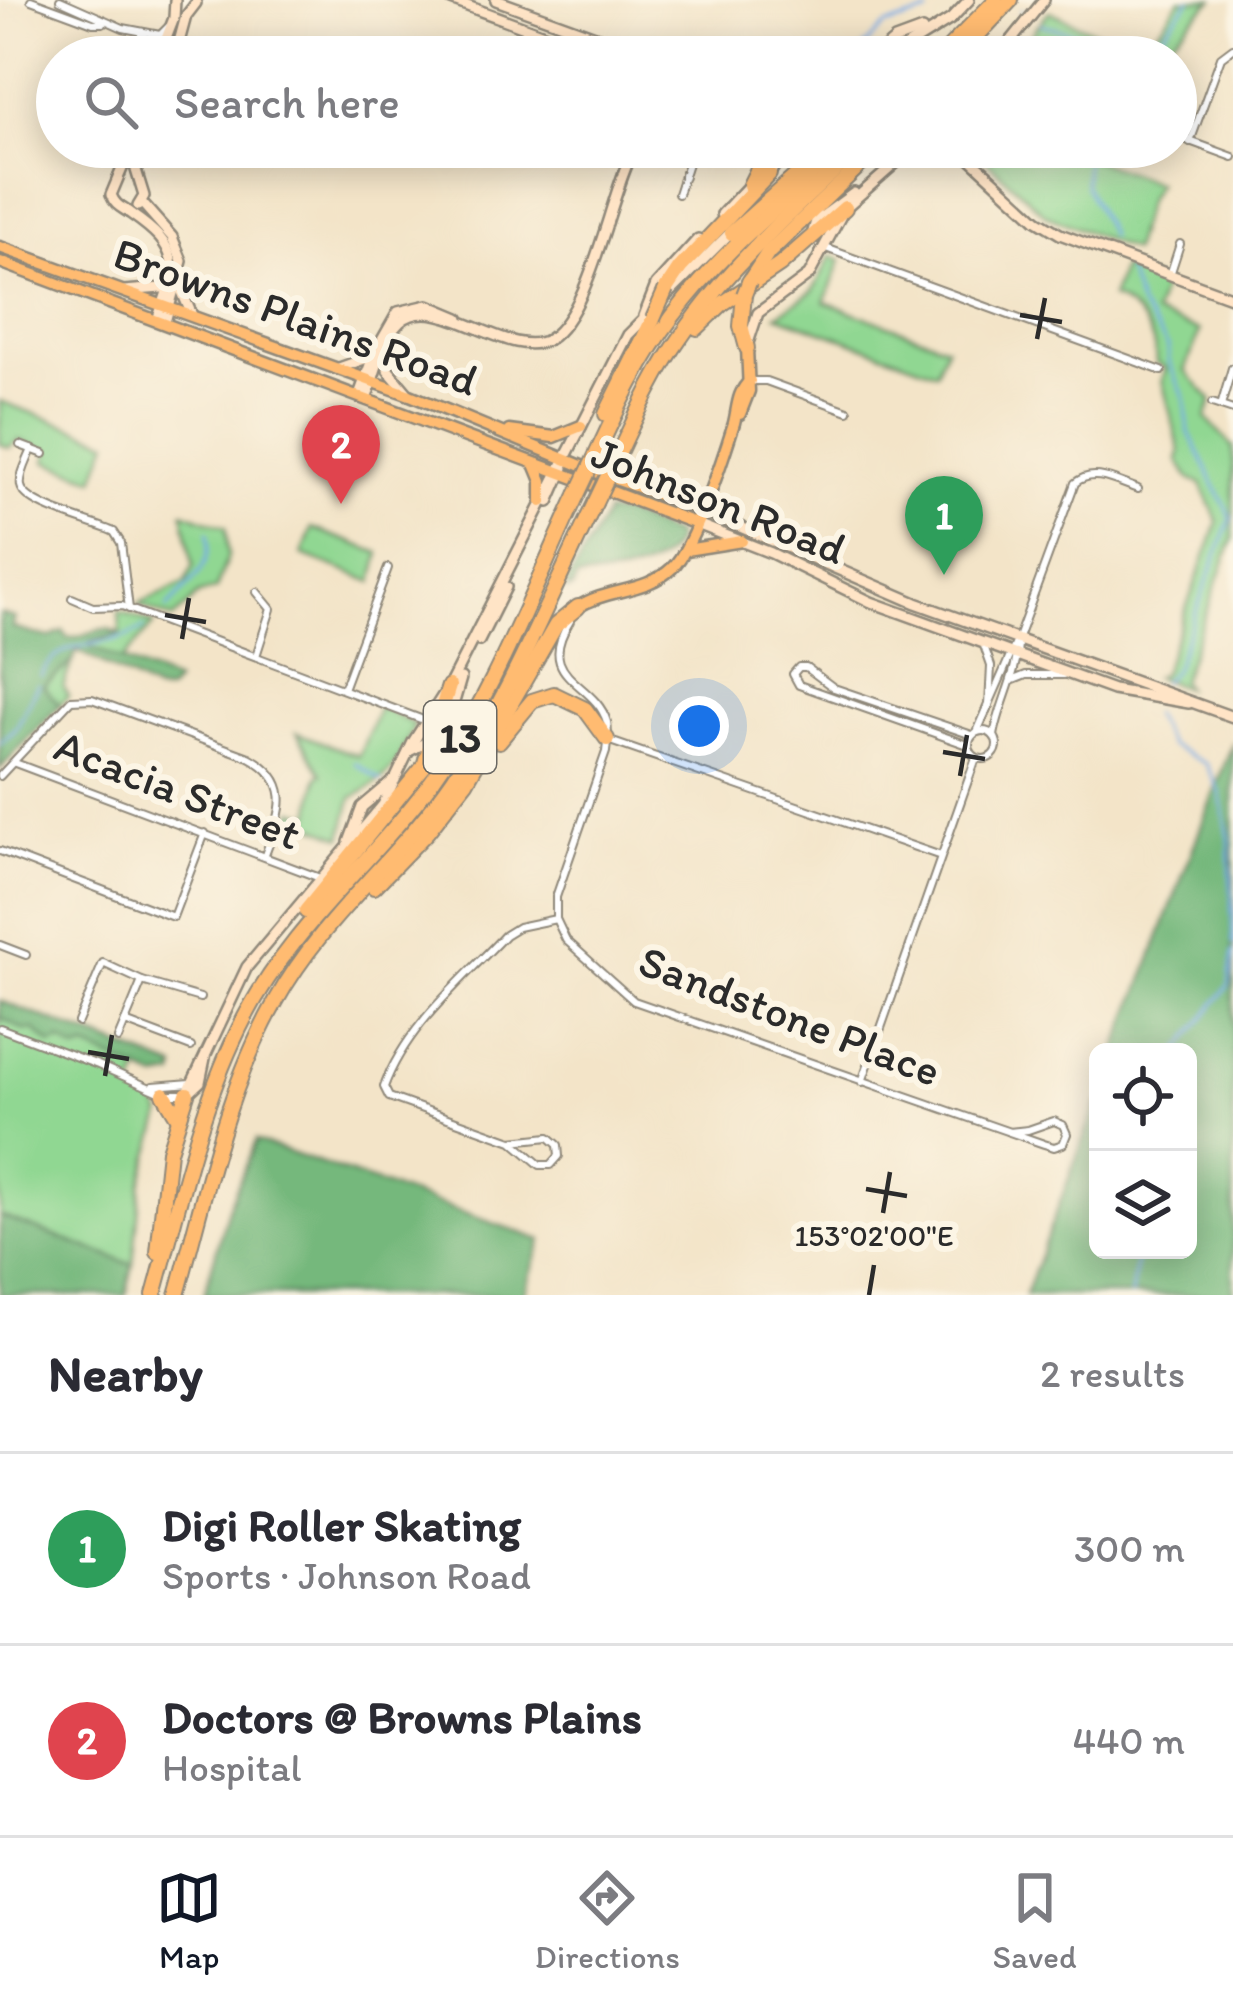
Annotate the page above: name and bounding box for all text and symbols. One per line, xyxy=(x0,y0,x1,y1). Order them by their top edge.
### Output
search box xyxy=(36,36,1197,168)
icon: search xyxy=(78,69,144,135)
text: Search here xyxy=(174,75,400,129)
street label: Browns Plains Road xyxy=(107,225,485,407)
pin: 2 xyxy=(302,405,380,504)
street label: Johnson Road xyxy=(584,425,854,575)
pin: 1 xyxy=(905,476,983,575)
your location xyxy=(669,696,729,756)
road number: 13 xyxy=(424,701,496,773)
street label: Acacia Street xyxy=(48,717,308,861)
street label: Sandstone Place xyxy=(632,933,948,1097)
map controls xyxy=(1089,1043,1197,1259)
button: locate xyxy=(1089,1043,1197,1151)
button: layers xyxy=(1089,1151,1197,1259)
text: 153°02'00"E xyxy=(794,1217,954,1254)
text: Nearby xyxy=(48,1343,203,1404)
text: 2 results xyxy=(1040,1350,1185,1397)
text: Digi Roller Skating xyxy=(162,1498,521,1552)
text: 1 xyxy=(78,1525,96,1572)
text: 300 m xyxy=(1074,1525,1185,1572)
text: Sports · Johnson Road xyxy=(162,1552,531,1599)
text: Doctors @ Browns Plains xyxy=(162,1690,642,1744)
text: 2 xyxy=(77,1717,97,1764)
text: 440 m xyxy=(1073,1717,1185,1764)
text: Hospital xyxy=(162,1744,301,1791)
tab: Map xyxy=(156,1865,222,1976)
tab: Directions xyxy=(535,1865,680,1976)
tab: Saved xyxy=(993,1865,1077,1976)

